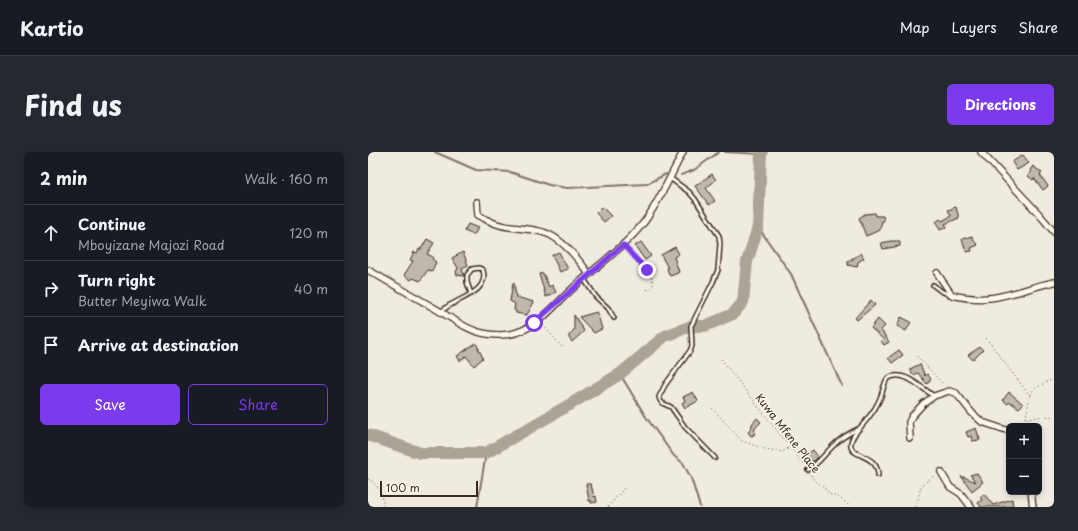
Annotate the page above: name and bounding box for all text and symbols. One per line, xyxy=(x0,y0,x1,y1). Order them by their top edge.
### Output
text: Kartio xyxy=(20,14,83,42)
text: Map xyxy=(900,17,930,38)
text: Layers xyxy=(952,17,997,38)
text: Share xyxy=(1019,17,1058,38)
text: Find us xyxy=(24,83,122,126)
button: Directions xyxy=(947,84,1054,125)
text: 2 min xyxy=(40,165,87,191)
text: Walk · 160 m xyxy=(245,169,328,188)
text: Continue xyxy=(78,212,146,235)
icon: ahead xyxy=(40,222,62,244)
text: 120 m xyxy=(289,223,328,242)
text: Mboyizane Majozi Road xyxy=(78,235,224,254)
route end xyxy=(638,261,656,279)
text: Turn right xyxy=(78,268,155,291)
icon: right xyxy=(40,278,62,300)
text: 40 m xyxy=(294,279,328,298)
text: Butter Meyiwa Walk xyxy=(78,291,207,310)
route start xyxy=(525,314,543,332)
text: Arrive at destination xyxy=(78,333,239,356)
icon: arrive xyxy=(40,334,62,356)
button: Save xyxy=(40,384,180,425)
button: Share xyxy=(188,384,328,425)
street label: Kuwa Mfene Place xyxy=(752,390,825,476)
map controls xyxy=(1006,423,1042,495)
button: + xyxy=(1006,423,1042,459)
button: − xyxy=(1006,459,1042,495)
scale bar xyxy=(380,479,478,498)
text: 100 m xyxy=(386,479,420,496)

